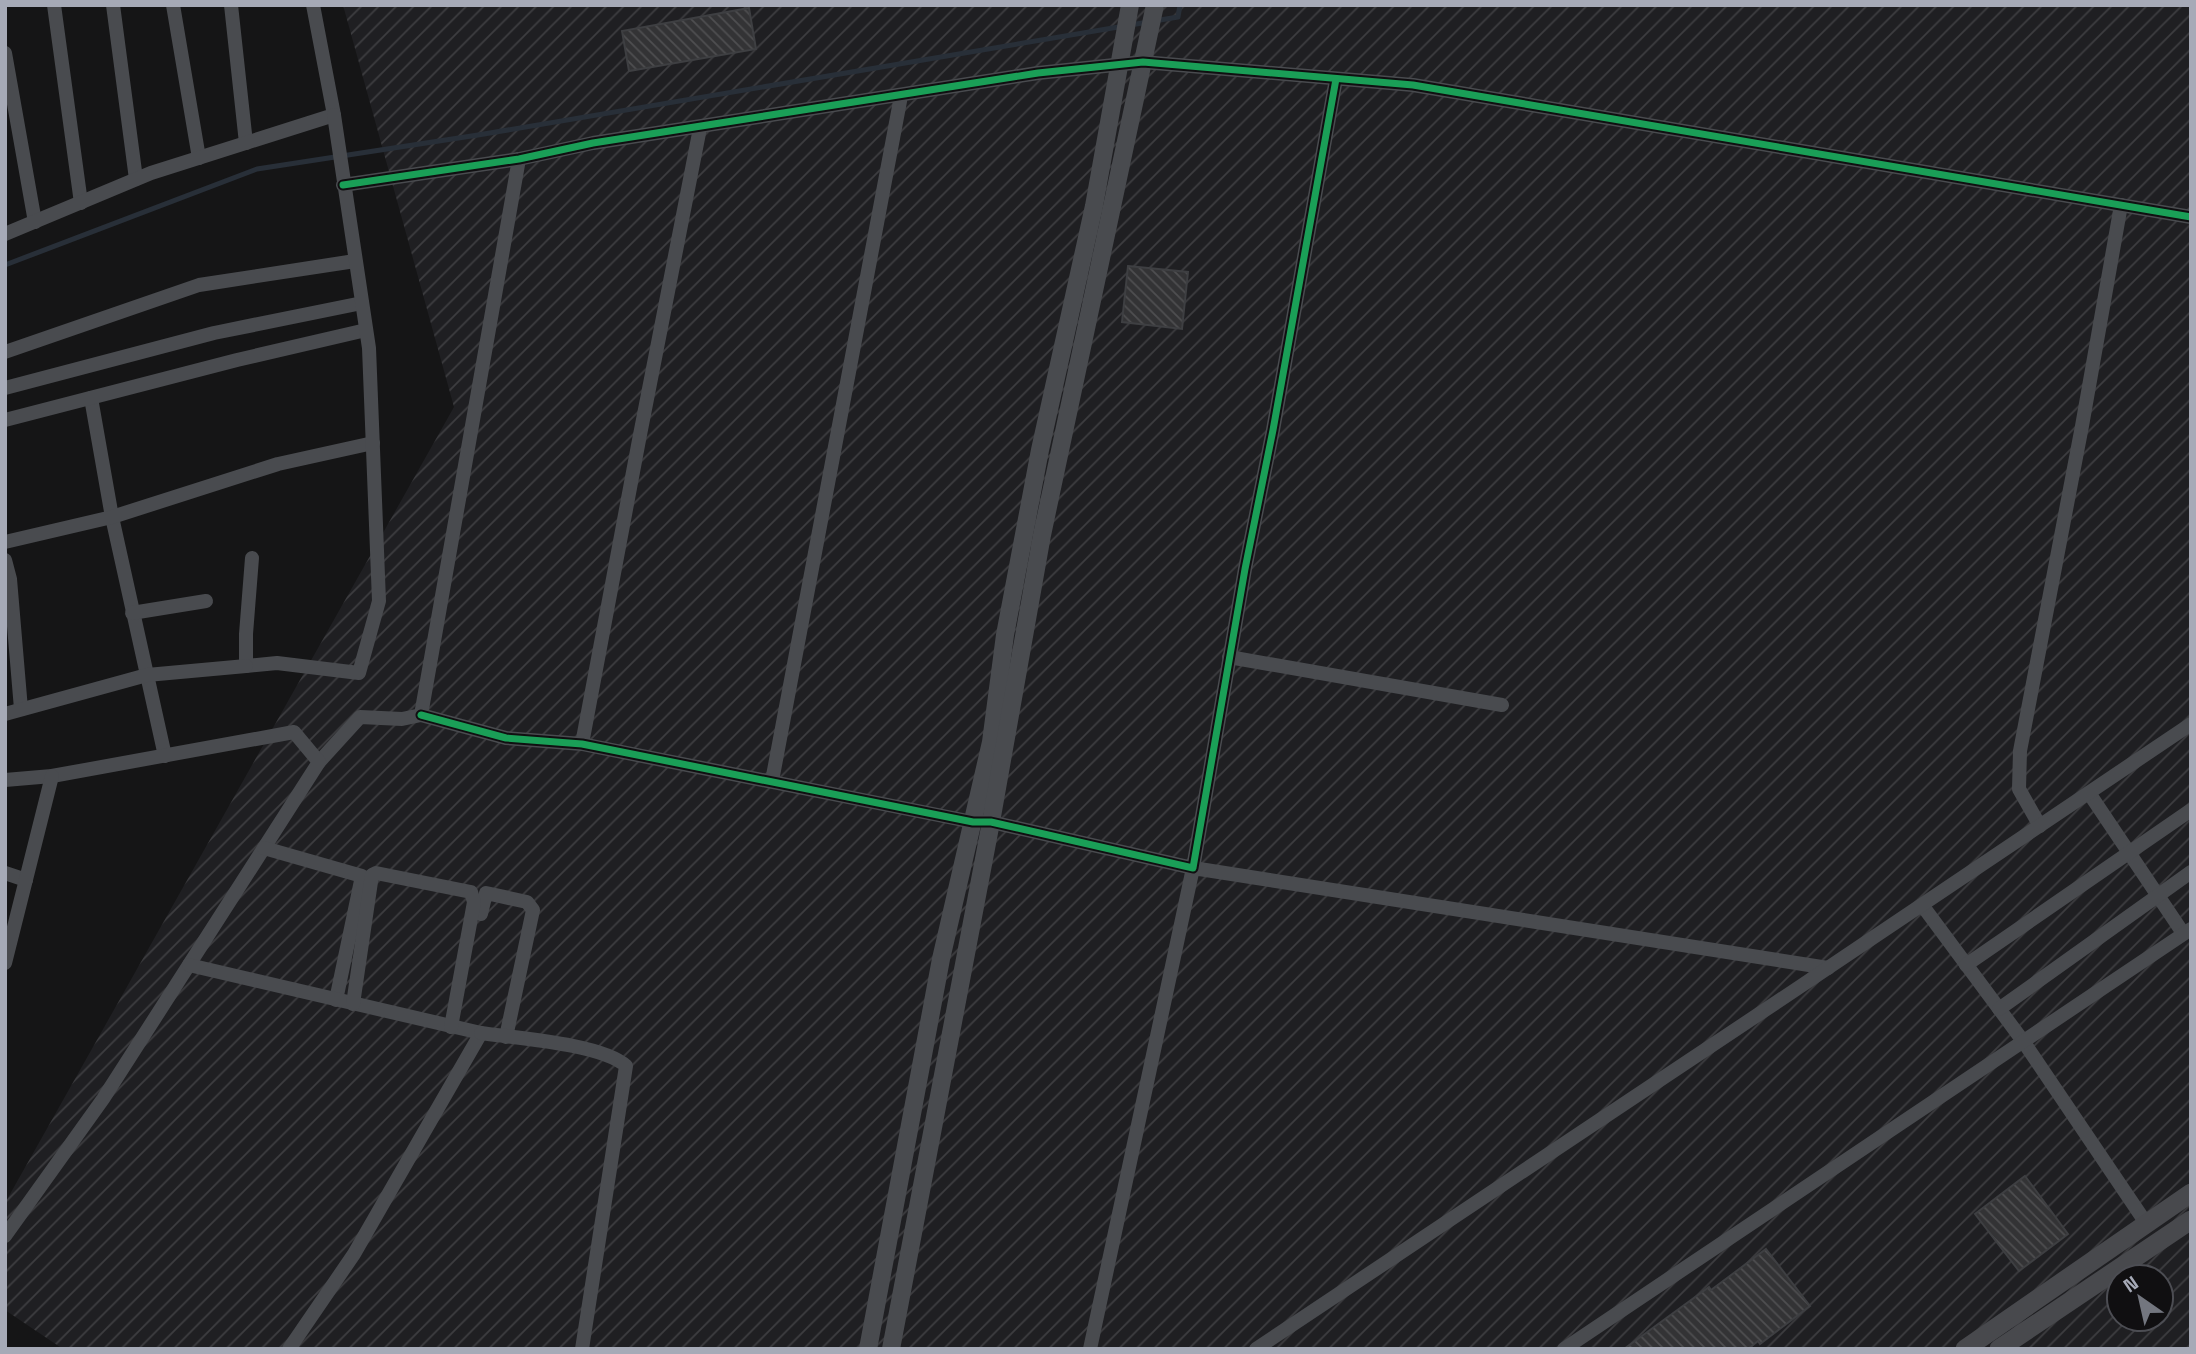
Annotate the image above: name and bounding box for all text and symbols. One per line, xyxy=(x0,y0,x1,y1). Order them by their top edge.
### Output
north arrow xyxy=(2105,1263,2175,1333)
text: N xyxy=(2119,1270,2143,1298)

